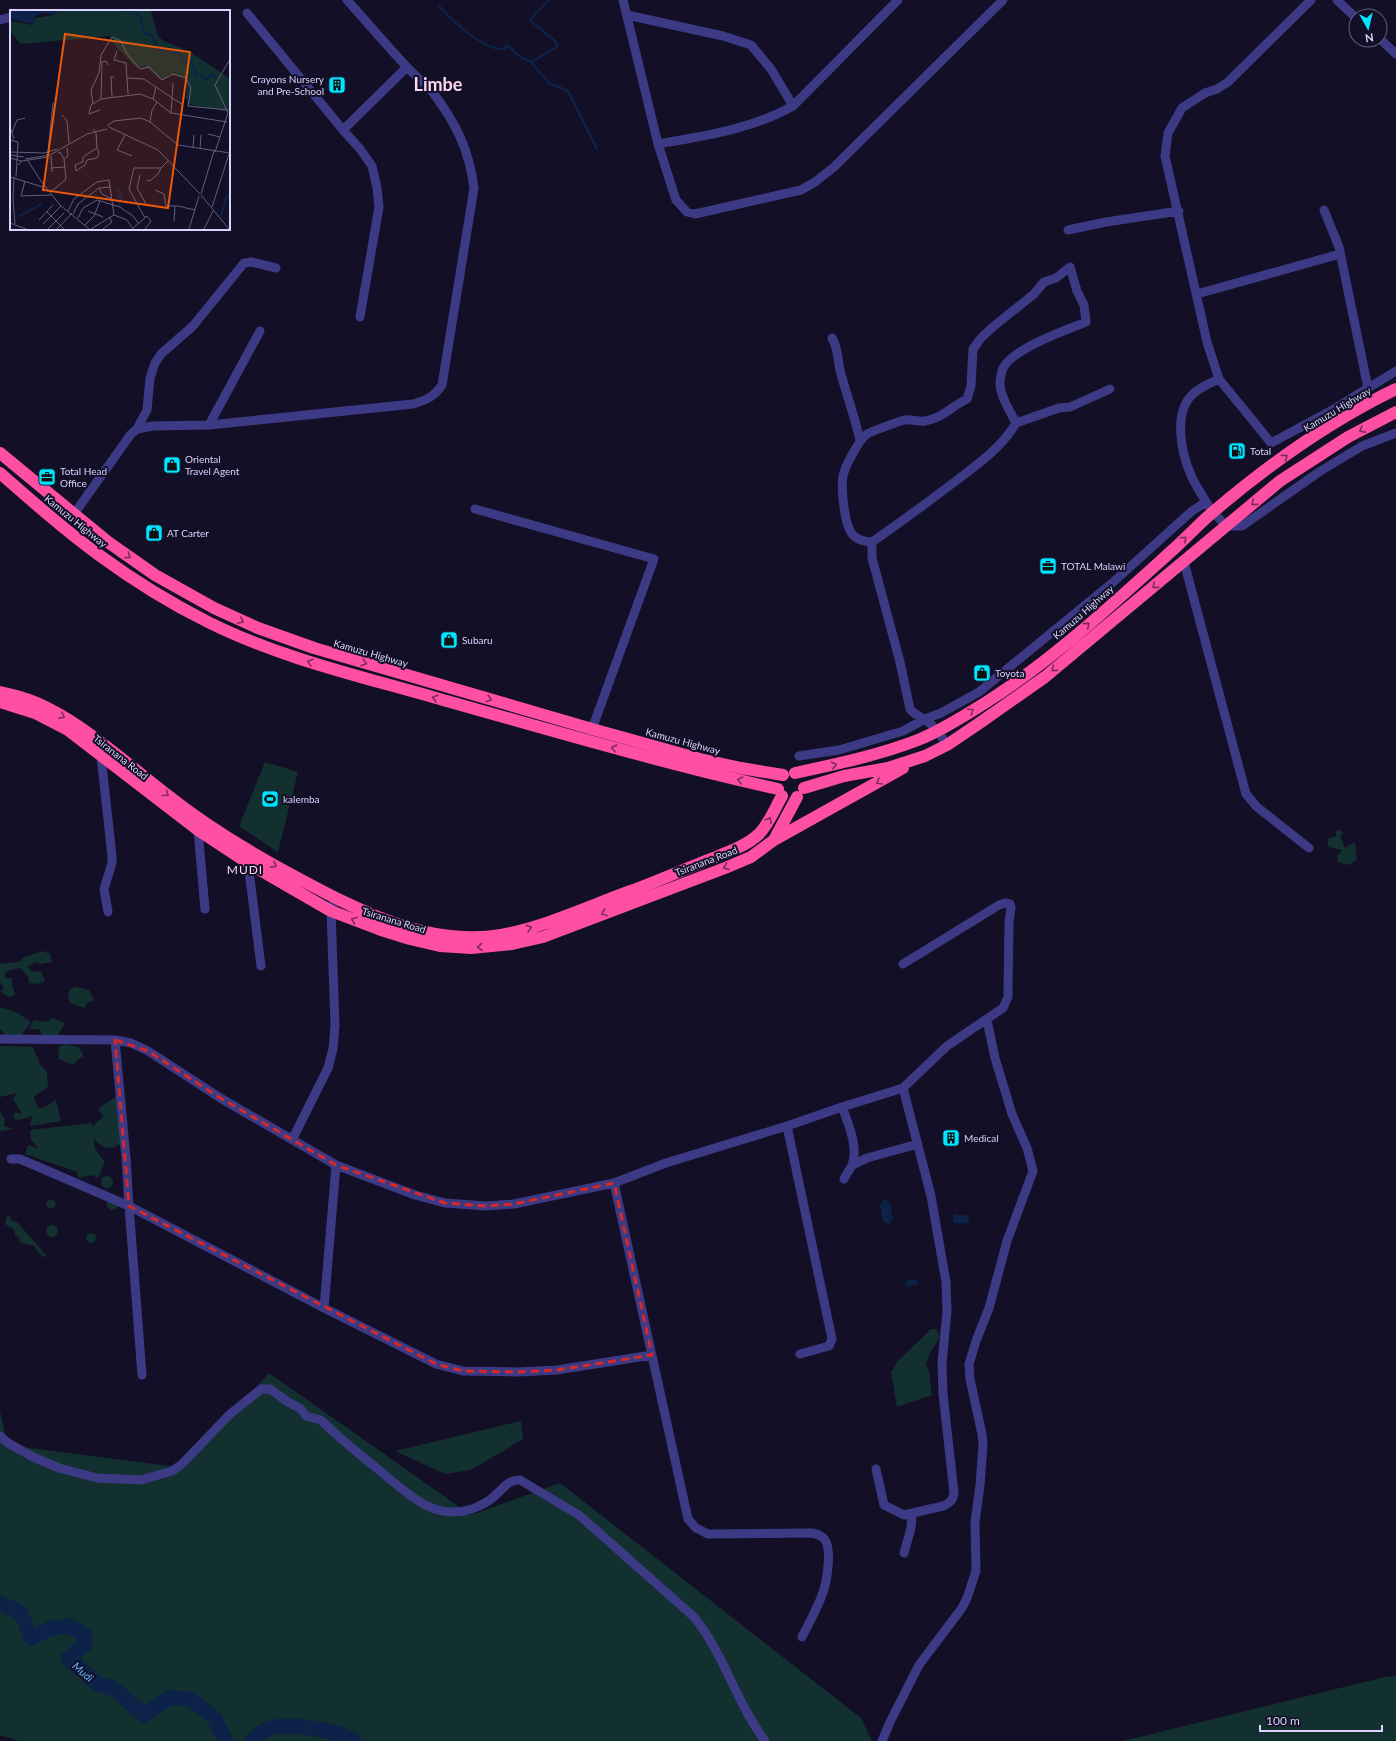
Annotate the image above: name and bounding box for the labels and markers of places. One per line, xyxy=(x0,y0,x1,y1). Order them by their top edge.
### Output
place label: Crayons Nursery and Pre-School xyxy=(251,73,325,97)
building icon: Crayons Nursery and Pre-School xyxy=(327,75,347,95)
fuel station icon: Total xyxy=(1227,441,1247,461)
place label: Total xyxy=(1250,445,1271,457)
place label: Oriental Travel Agent xyxy=(185,453,240,477)
shop icon: Oriental Travel Agent xyxy=(162,455,182,475)
place label: Total Head Office xyxy=(60,465,107,489)
office icon: Total Head Office xyxy=(37,467,57,487)
shop icon: AT Carter xyxy=(144,523,164,543)
place label: AT Carter xyxy=(167,527,209,539)
office icon: TOTAL Malawi xyxy=(1038,556,1058,576)
place label: TOTAL Malawi xyxy=(1061,560,1125,572)
shop icon: Subaru xyxy=(439,630,459,650)
place label: Subaru xyxy=(462,634,493,646)
shop icon: Toyota xyxy=(972,663,992,683)
place label: Toyota xyxy=(995,667,1024,679)
sports icon: kalemba xyxy=(260,789,280,809)
place label: kalemba xyxy=(283,793,320,805)
building icon: Medical xyxy=(941,1128,961,1148)
place label: Medical xyxy=(964,1132,999,1144)

